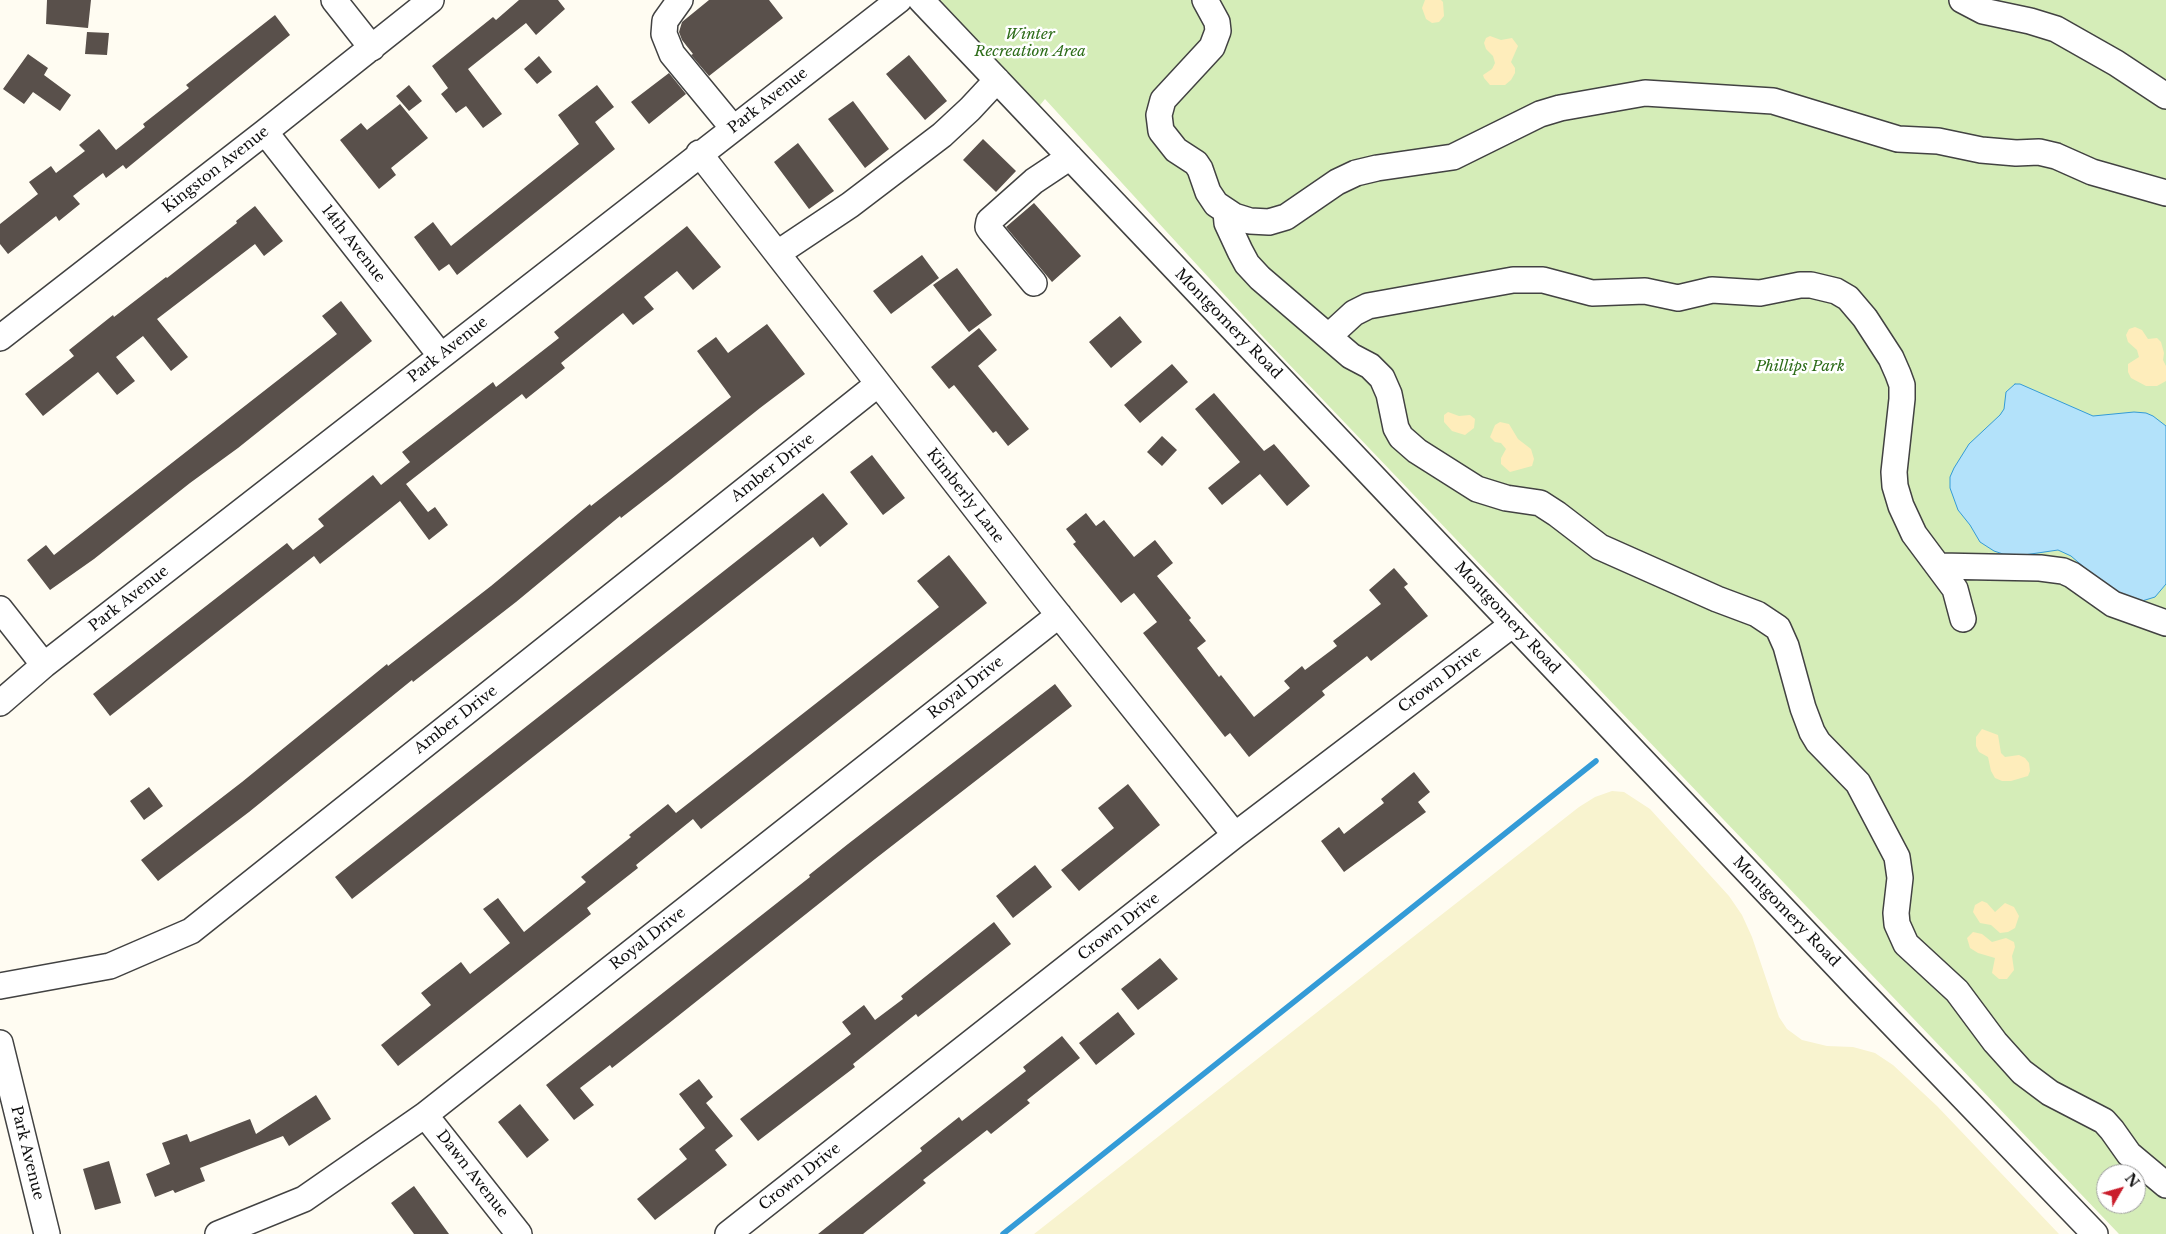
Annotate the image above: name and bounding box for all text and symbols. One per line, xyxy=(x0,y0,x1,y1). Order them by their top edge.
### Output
park label: Winter Recreation Area xyxy=(974,26,1086,61)
street label: Park Avenue xyxy=(725,64,811,138)
street label: Kingston Avenue xyxy=(159,123,273,217)
street label: 14th Avenue xyxy=(317,202,389,286)
street label: Montgomery Road xyxy=(1171,265,1285,383)
street label: Park Avenue xyxy=(405,313,491,387)
park label: Phillips Park xyxy=(1755,358,1845,376)
street label: Amber Drive xyxy=(728,430,818,506)
street label: Kimberly Lane xyxy=(922,445,1008,547)
street label: Montgomery Road xyxy=(1451,558,1563,678)
street label: Park Avenue xyxy=(86,562,172,636)
street label: Crown Drive xyxy=(1395,643,1485,717)
street label: Royal Drive xyxy=(925,653,1007,723)
street label: Amber Drive xyxy=(411,682,501,758)
street label: Montgomery Road xyxy=(1729,853,1843,971)
street label: Crown Drive xyxy=(1075,889,1163,965)
street label: Royal Drive xyxy=(607,904,689,974)
street label: Park Avenue xyxy=(7,1104,47,1202)
street label: Dawn Avenue xyxy=(432,1127,512,1221)
street label: Crown Drive xyxy=(756,1139,844,1215)
north arrow xyxy=(2096,1164,2146,1214)
text: N xyxy=(2121,1170,2143,1191)

